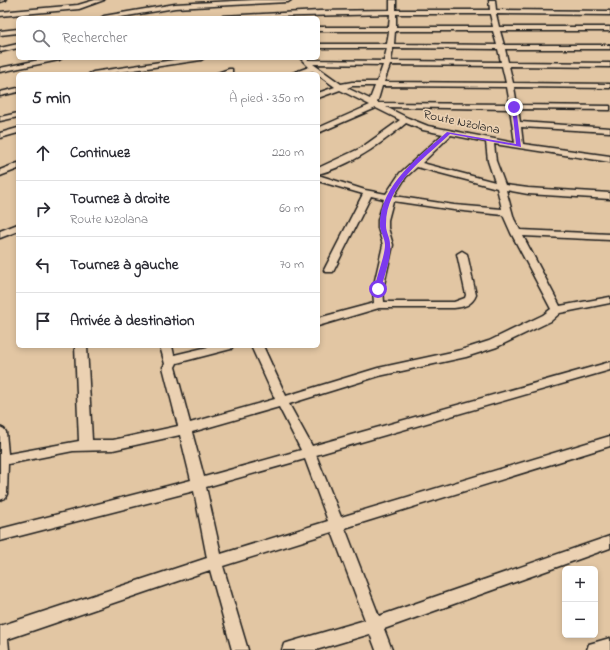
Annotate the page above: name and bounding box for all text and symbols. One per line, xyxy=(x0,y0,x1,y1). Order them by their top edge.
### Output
search box xyxy=(16,16,320,60)
icon: search xyxy=(30,27,52,49)
text: Rechercher xyxy=(62,27,127,49)
text: 5 min xyxy=(32,86,71,111)
text: À pied · 350 m xyxy=(229,89,304,108)
route end xyxy=(505,98,523,116)
street label: Route Nzolana xyxy=(422,105,502,140)
icon: ahead xyxy=(32,142,54,164)
text: Continuez xyxy=(70,142,130,164)
text: 220 m xyxy=(272,143,304,162)
text: Tournez à droite xyxy=(70,188,170,210)
icon: right xyxy=(32,198,54,220)
text: 60 m xyxy=(279,199,304,218)
text: Route Nzolana xyxy=(70,210,148,229)
icon: left xyxy=(32,254,54,276)
text: Tournez à gauche xyxy=(70,254,178,276)
text: 70 m xyxy=(280,255,304,274)
route start xyxy=(369,280,387,298)
icon: arrive xyxy=(32,310,54,332)
text: Arrivée à destination xyxy=(70,310,195,332)
map controls xyxy=(562,566,598,638)
button: + xyxy=(562,566,598,602)
button: − xyxy=(562,602,598,638)

